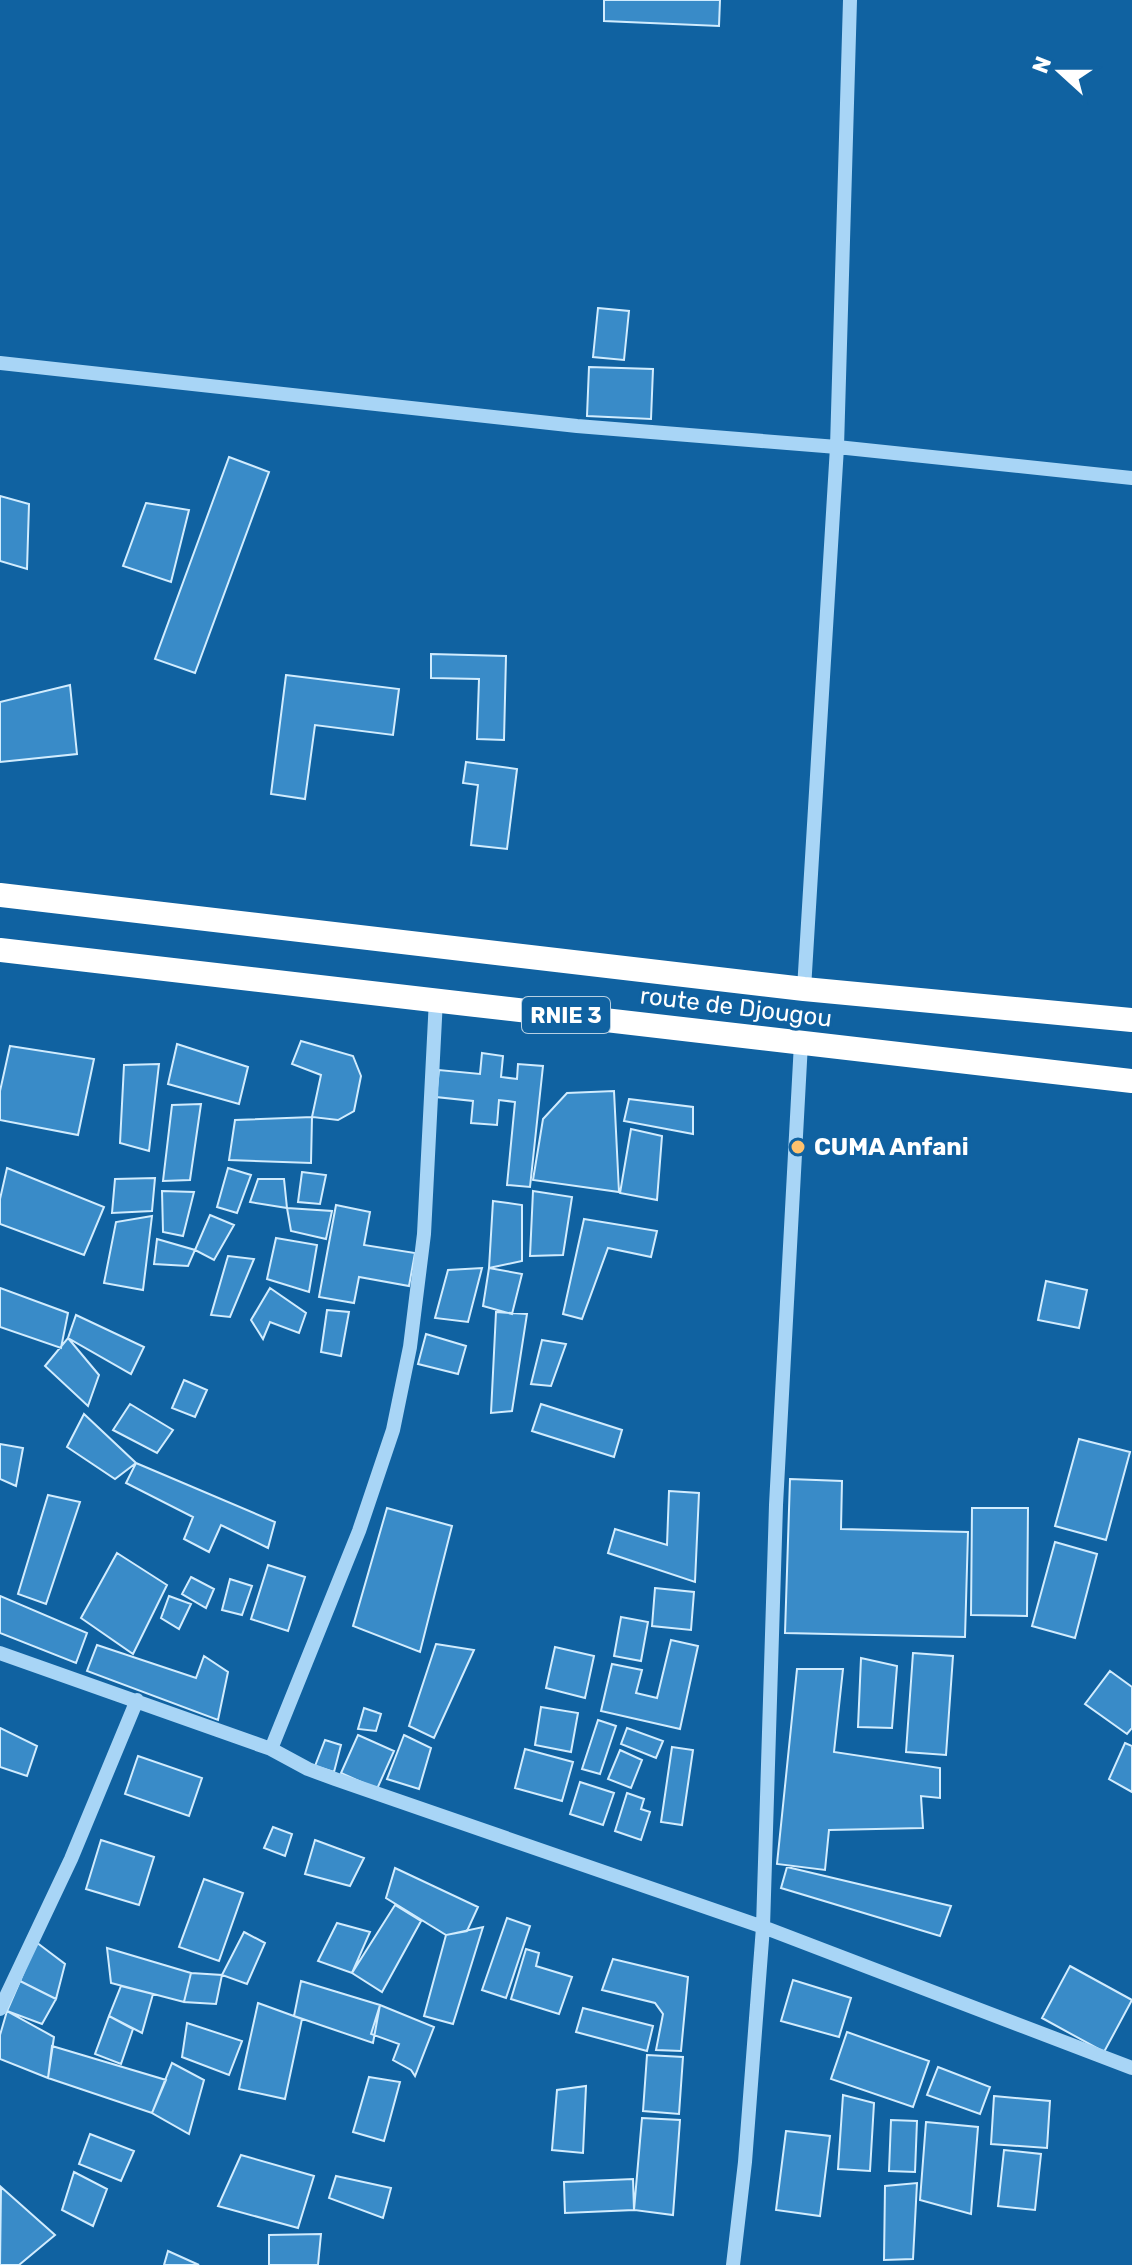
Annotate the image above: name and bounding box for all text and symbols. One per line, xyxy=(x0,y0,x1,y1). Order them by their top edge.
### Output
north arrow xyxy=(1020,32,1100,112)
text: N xyxy=(1026,53,1057,77)
street label: route de Djougou xyxy=(639,981,833,1033)
road number: RNIE 3 xyxy=(522,997,610,1033)
place label: CUMA Anfani xyxy=(814,1133,969,1161)
marker: CUMA Anfani xyxy=(789,1138,807,1156)

